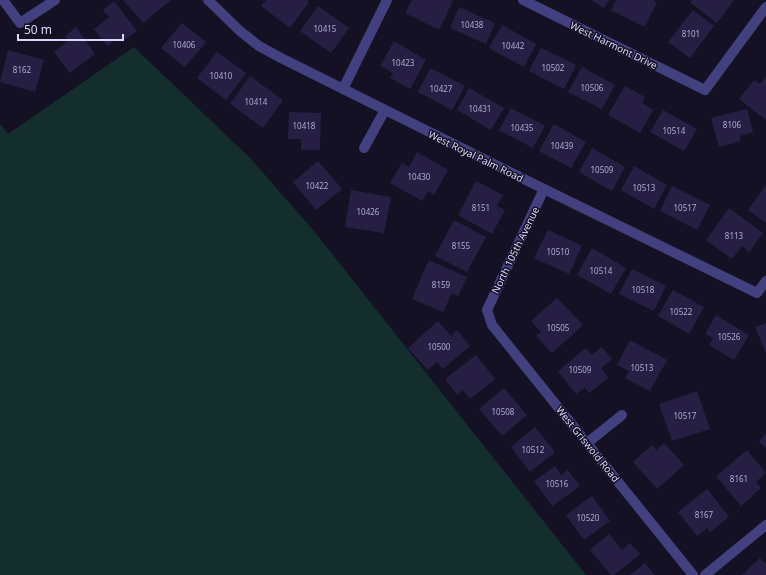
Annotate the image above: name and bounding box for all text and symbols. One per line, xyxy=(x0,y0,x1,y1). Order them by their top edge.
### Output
scale bar xyxy=(18,16,123,42)
street label: West Harmont Drive xyxy=(568,18,660,72)
house number: 10438 xyxy=(461,19,484,30)
text: 50 m xyxy=(24,21,52,38)
house number: 10415 xyxy=(314,23,337,34)
house number: 8101 xyxy=(682,28,700,39)
house number: 10406 xyxy=(173,39,196,50)
house number: 10442 xyxy=(502,40,525,51)
house number: 10423 xyxy=(392,57,415,68)
house number: 10502 xyxy=(542,62,565,73)
house number: 8162 xyxy=(13,64,32,75)
house number: 10410 xyxy=(210,70,233,81)
house number: 10506 xyxy=(581,82,604,93)
house number: 10427 xyxy=(430,83,453,94)
house number: 10414 xyxy=(245,96,268,107)
house number: 10431 xyxy=(469,103,491,114)
house number: 8106 xyxy=(723,119,742,130)
house number: 10418 xyxy=(293,120,316,131)
house number: 10435 xyxy=(511,122,534,133)
house number: 10514 xyxy=(663,125,686,136)
street label: West Royal Palm Road xyxy=(426,127,526,185)
house number: 10439 xyxy=(551,140,574,151)
house number: 10509 xyxy=(591,164,614,175)
house number: 10430 xyxy=(408,171,431,182)
house number: 10422 xyxy=(306,180,329,191)
house number: 10513 xyxy=(633,182,656,193)
house number: 8151 xyxy=(472,202,490,213)
house number: 10517 xyxy=(674,202,697,213)
street label: North 105th Avenue xyxy=(488,204,542,296)
house number: 10426 xyxy=(357,206,380,217)
house number: 8113 xyxy=(725,230,744,241)
house number: 8155 xyxy=(452,240,471,251)
house number: 10510 xyxy=(547,246,570,257)
house number: 10514 xyxy=(590,265,613,276)
house number: 8159 xyxy=(432,279,451,290)
house number: 10518 xyxy=(632,284,655,295)
house number: 10522 xyxy=(670,306,693,317)
house number: 10505 xyxy=(547,322,570,333)
house number: 10526 xyxy=(718,331,741,342)
house number: 10500 xyxy=(428,341,451,352)
house number: 10513 xyxy=(631,362,654,373)
house number: 10509 xyxy=(569,364,592,375)
street label: West Griswold Road xyxy=(553,403,623,485)
house number: 10508 xyxy=(492,406,515,417)
house number: 10517 xyxy=(674,410,697,421)
house number: 10512 xyxy=(522,444,545,455)
house number: 8161 xyxy=(730,473,748,484)
house number: 10516 xyxy=(546,478,569,489)
house number: 8167 xyxy=(695,509,714,520)
house number: 10520 xyxy=(577,512,600,523)

